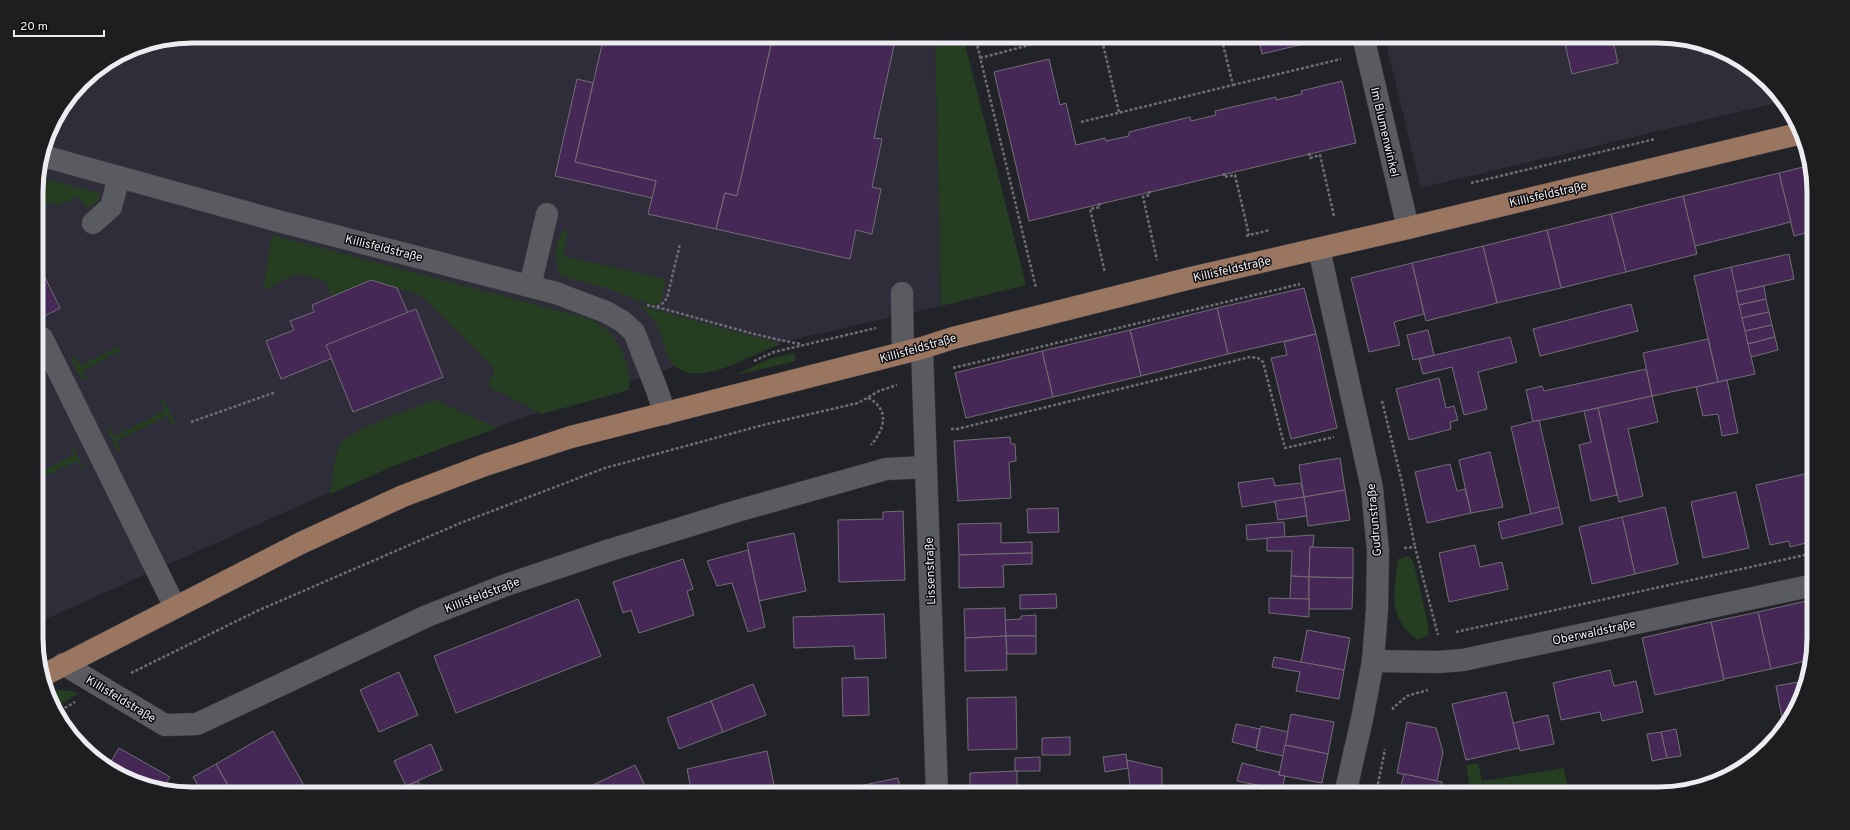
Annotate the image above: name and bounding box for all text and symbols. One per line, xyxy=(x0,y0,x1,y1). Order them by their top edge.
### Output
scale bar xyxy=(14,12,104,38)
text: 20 m xyxy=(20,19,48,35)
street label: Im Blumenwinkel xyxy=(1366,86,1402,179)
street label: Killisfeldstraße xyxy=(1508,178,1589,212)
street label: Killisfeldstraße xyxy=(343,232,424,266)
street label: Killisfeldstraße xyxy=(1192,253,1273,287)
street label: Killisfeldstraße xyxy=(878,330,959,368)
street label: Gudrunstraße xyxy=(1364,483,1386,557)
street label: Lissenstraße xyxy=(922,537,940,605)
street label: Killisfeldstraße xyxy=(442,574,522,618)
street label: Oberwaldstraße xyxy=(1551,616,1637,650)
street label: Killisfeldstraße xyxy=(82,673,159,727)

